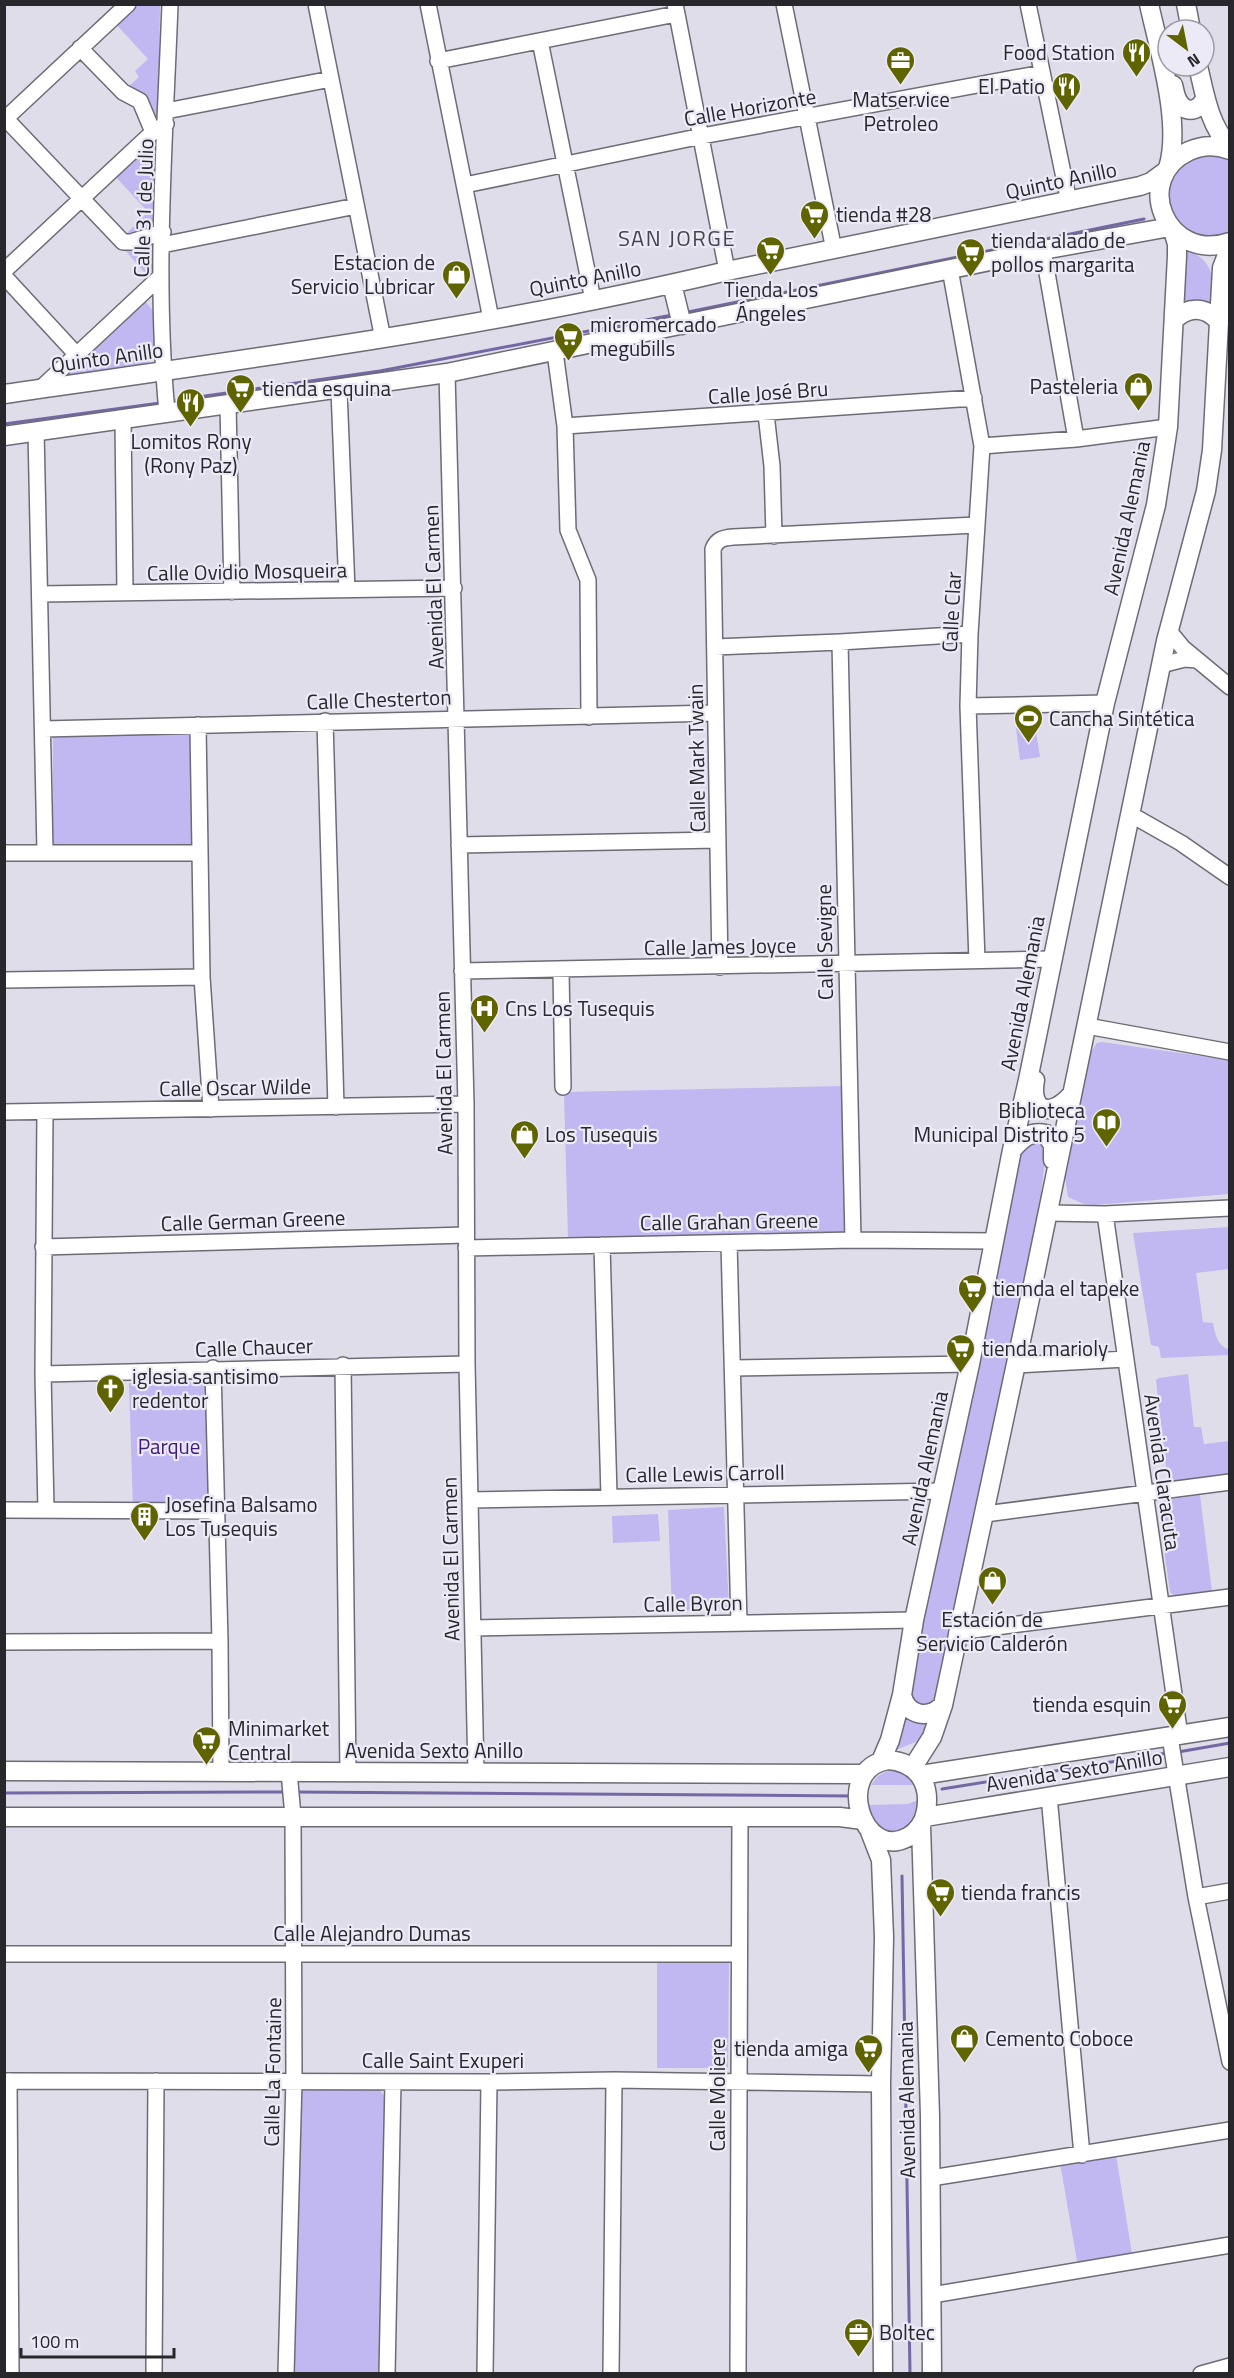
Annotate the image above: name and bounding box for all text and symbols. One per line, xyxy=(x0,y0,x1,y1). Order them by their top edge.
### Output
north arrow xyxy=(1156,18,1216,78)
place label: Food Station xyxy=(1003,36,1115,68)
restaurant icon: Food Station xyxy=(1120,36,1152,78)
office icon: Matservice Petroleo xyxy=(885,44,917,86)
text: N xyxy=(1183,48,1205,74)
place label: El Patio xyxy=(978,70,1045,102)
restaurant icon: El Patio xyxy=(1050,70,1082,112)
street label: Calle Horizonte xyxy=(681,80,819,134)
place label: Matservice Petroleo xyxy=(852,83,950,139)
street label: Calle 31 de Julio xyxy=(125,138,161,278)
street label: Quinto Anillo xyxy=(1002,153,1120,207)
supermarket icon: tienda #28 xyxy=(799,198,831,240)
place label: tienda #28 xyxy=(836,198,932,230)
district label: SAN JORGE xyxy=(618,221,736,255)
place label: tienda alado de pollos margarita xyxy=(991,224,1135,280)
supermarket icon: Tienda Los Ángeles xyxy=(755,234,787,276)
supermarket icon: tienda alado de pollos margarita xyxy=(954,236,986,278)
place label: Estacion de Servicio Lubricar xyxy=(291,246,435,302)
street label: Quinto Anillo xyxy=(526,252,644,304)
shop icon: Estacion de Servicio Lubricar xyxy=(440,258,472,300)
place label: Tienda Los Ángeles xyxy=(724,273,818,329)
place label: micromercado megubills xyxy=(590,308,717,364)
supermarket icon: micromercado megubills xyxy=(553,320,585,362)
street label: Quinto Anillo xyxy=(49,333,165,381)
place label: Pasteleria xyxy=(1030,370,1118,402)
shop icon: Pasteleria xyxy=(1123,370,1155,412)
supermarket icon: tienda esquina xyxy=(225,372,257,414)
place label: tienda esquina xyxy=(262,372,392,404)
street label: Calle José Bru xyxy=(707,372,829,412)
restaurant icon: Lomitos Rony (Rony Paz) xyxy=(175,386,207,428)
place label: Lomitos Rony (Rony Paz) xyxy=(130,425,252,481)
street label: Avenida Alemania xyxy=(1094,437,1158,598)
street label: Avenida El Carmen xyxy=(414,504,452,670)
street label: Calle Ovidio Mosqueira xyxy=(147,553,348,589)
street label: Calle Clar xyxy=(933,571,969,653)
street label: Calle Chesterton xyxy=(306,680,452,718)
street label: Calle Mark Twain xyxy=(679,683,713,833)
sports icon: Cancha Sintética xyxy=(1012,702,1044,744)
place label: Cancha Sintética xyxy=(1049,702,1195,734)
street label: Calle Sevigne xyxy=(807,884,841,1000)
street label: Avenida Alemania xyxy=(991,912,1053,1073)
street label: Calle James Joyce xyxy=(644,929,796,963)
street label: Avenida El Carmen xyxy=(426,990,460,1156)
hospital icon: Cns Los Tusequis xyxy=(468,992,500,1034)
place label: Cns Los Tusequis xyxy=(505,992,655,1024)
street label: Calle Oscar Wilde xyxy=(159,1070,311,1104)
place label: Biblioteca Municipal Distrito 5 xyxy=(914,1094,1085,1150)
library icon: Biblioteca Municipal Distrito 5 xyxy=(1090,1106,1122,1148)
shop icon: Los Tusequis xyxy=(508,1118,540,1160)
place label: Los Tusequis xyxy=(545,1118,658,1150)
street label: Calle German Greene xyxy=(160,1201,346,1239)
street label: Calle Grahan Greene xyxy=(640,1203,818,1239)
supermarket icon: tiemda el tapeke xyxy=(956,1272,988,1314)
place label: tiemda el tapeke xyxy=(993,1272,1139,1304)
street label: Calle Chaucer xyxy=(194,1329,314,1365)
supermarket icon: tienda marioly xyxy=(945,1332,977,1374)
place label: tienda marioly xyxy=(982,1332,1108,1364)
place label: iglesia santisimo redentor xyxy=(132,1360,279,1416)
church icon: iglesia santisimo redentor xyxy=(95,1372,127,1414)
street label: Avenida Alemania xyxy=(892,1387,956,1548)
street label: Avenida Claracuta xyxy=(1136,1392,1190,1553)
park label: Parque xyxy=(138,1430,200,1462)
street label: Calle Lewis Carroll xyxy=(625,1456,785,1490)
street label: Avenida El Carmen xyxy=(433,1476,467,1642)
place label: Josefina Balsamo Los Tusequis xyxy=(165,1488,318,1544)
building icon: Josefina Balsamo Los Tusequis xyxy=(128,1500,160,1542)
shop icon: Estación de Servicio Calderón xyxy=(976,1564,1008,1606)
street label: Calle Byron xyxy=(643,1586,743,1620)
place label: Estación de Servicio Calderón xyxy=(916,1603,1068,1659)
place label: tienda esquin xyxy=(1032,1688,1151,1720)
supermarket icon: tienda esquin xyxy=(1156,1688,1188,1730)
place label: Minimarket Central xyxy=(228,1712,330,1768)
supermarket icon: Minimarket Central xyxy=(191,1724,223,1766)
street label: Avenida Sexto Anillo xyxy=(345,1734,523,1766)
street label: Avenida Sexto Anillo xyxy=(983,1740,1165,1800)
supermarket icon: tienda francis xyxy=(924,1876,956,1918)
place label: tienda francis xyxy=(961,1876,1081,1908)
street label: Calle Alejandro Dumas xyxy=(273,1917,471,1949)
street label: Calle La Fontaine xyxy=(255,1997,289,2147)
street label: Avenida Alemania xyxy=(889,2021,923,2179)
shop icon: Cemento Coboce xyxy=(948,2022,980,2064)
place label: Cemento Coboce xyxy=(985,2022,1133,2054)
place label: tienda amiga xyxy=(734,2032,848,2064)
supermarket icon: tienda amiga xyxy=(853,2032,885,2074)
street label: Calle Moliere xyxy=(701,2038,733,2152)
street label: Calle Saint Exuperi xyxy=(362,2044,524,2076)
office icon: Boltec xyxy=(842,2316,874,2358)
place label: Boltec xyxy=(879,2316,935,2348)
scale bar xyxy=(21,2321,174,2359)
text: 100 m xyxy=(30,2328,79,2355)

